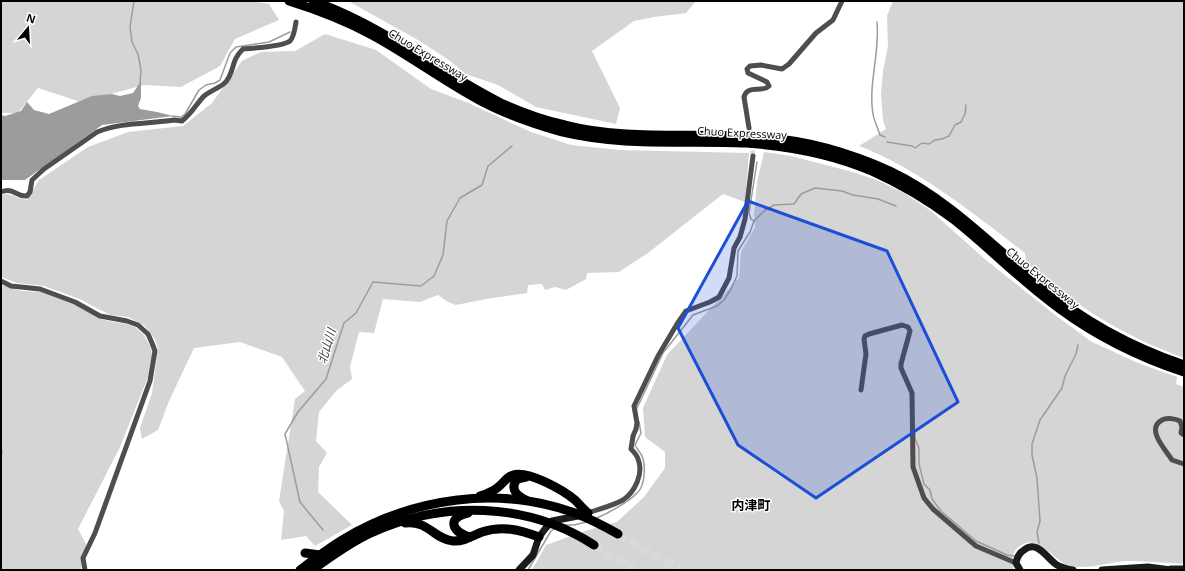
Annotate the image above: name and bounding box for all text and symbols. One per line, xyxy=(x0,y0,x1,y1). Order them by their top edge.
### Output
north arrow xyxy=(8,8,48,48)
text: N xyxy=(25,9,38,27)
street label: Chuo Expressway xyxy=(386,25,471,84)
street label: Chuo Expressway xyxy=(697,123,788,142)
street label: Chuo Expressway xyxy=(1004,244,1083,312)
water label: 北山川 xyxy=(313,324,340,366)
district label: 内津町 xyxy=(731,496,771,514)

